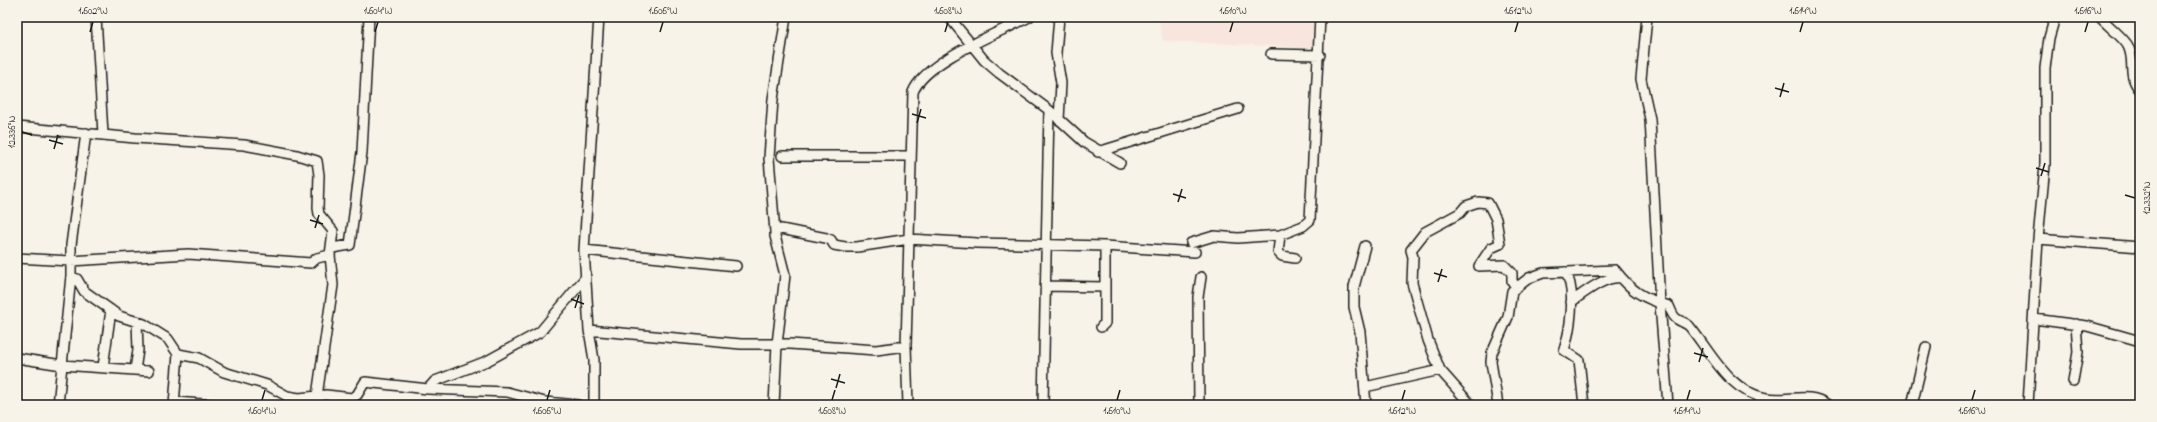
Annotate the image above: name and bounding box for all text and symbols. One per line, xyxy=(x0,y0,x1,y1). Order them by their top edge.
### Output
text: 1.602°W xyxy=(78,4,108,19)
text: 1.604°W xyxy=(364,4,392,19)
text: 1.606°W xyxy=(649,4,678,19)
text: 1.608°W xyxy=(934,4,962,19)
text: 1.610°W xyxy=(1219,4,1247,19)
text: 1.612°W xyxy=(1504,4,1532,19)
text: 1.614°W xyxy=(1789,4,1817,19)
text: 1.616°W xyxy=(2074,4,2102,19)
text: 12.336°N xyxy=(5,116,20,148)
text: 12.332°N xyxy=(2140,181,2155,214)
text: 1.604°W xyxy=(248,404,276,419)
text: 1.606°W xyxy=(533,404,562,419)
text: 1.608°W xyxy=(818,404,846,419)
text: 1.610°W xyxy=(1103,404,1131,419)
text: 1.612°W xyxy=(1388,404,1416,419)
text: 1.614°W xyxy=(1673,404,1701,419)
text: 1.616°W xyxy=(1958,404,1986,419)

